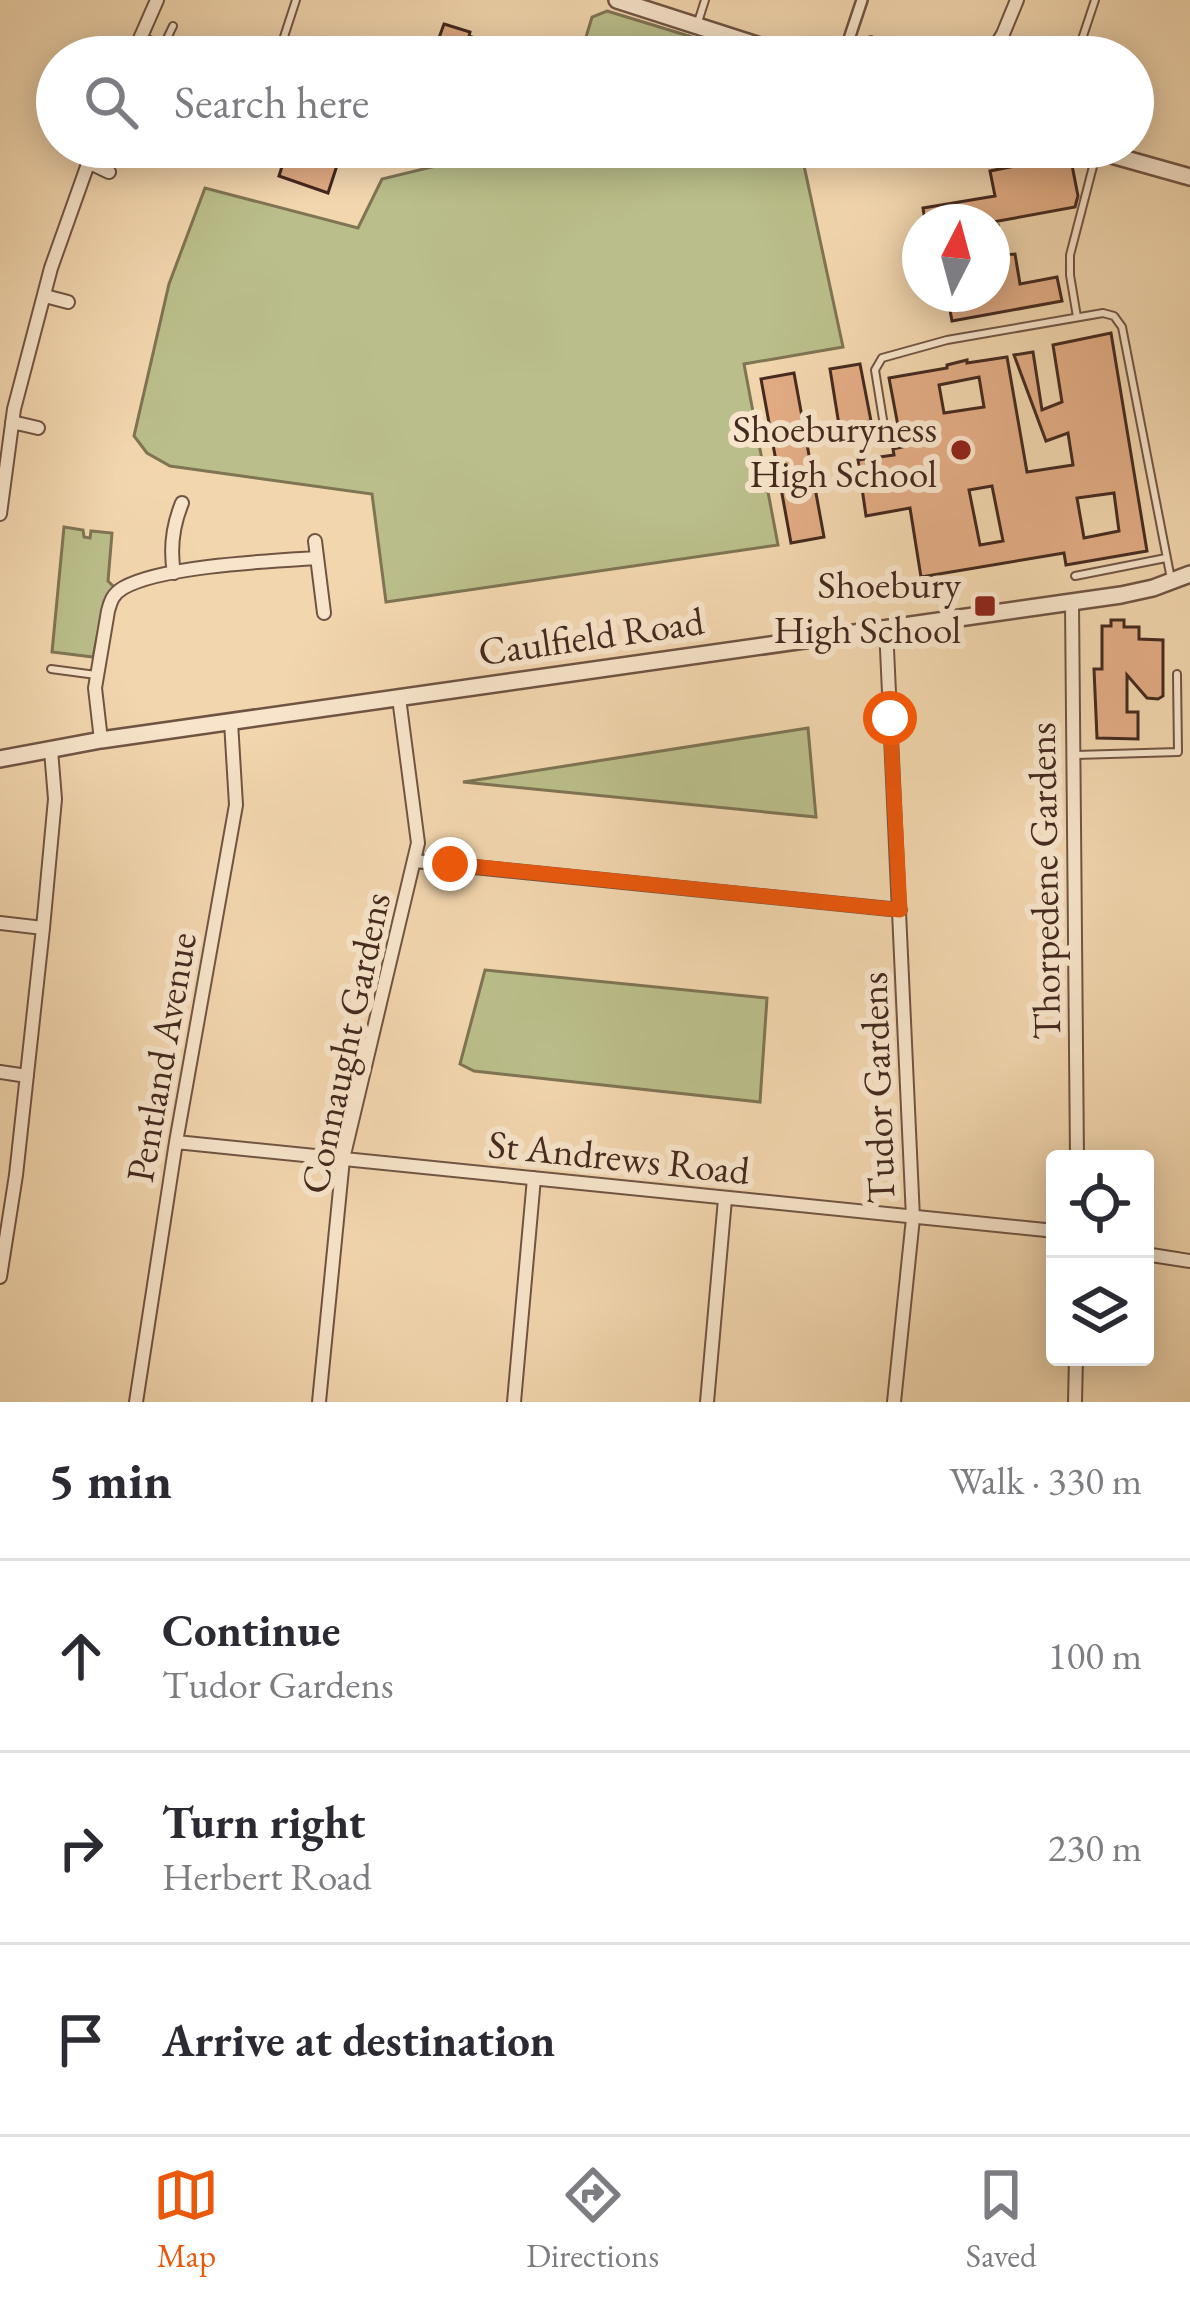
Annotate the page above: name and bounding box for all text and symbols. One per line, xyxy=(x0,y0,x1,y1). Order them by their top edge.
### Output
search box xyxy=(36,36,1154,168)
icon: search xyxy=(78,69,144,135)
text: Search here xyxy=(174,73,369,131)
north arrow xyxy=(902,204,1010,312)
place label: Shoeburyness High School xyxy=(733,403,937,499)
marker: Shoeburyness High School xyxy=(948,437,974,463)
place label: Shoebury High School xyxy=(774,559,962,655)
marker: Shoebury High School xyxy=(972,593,998,619)
street label: Caulfield Road xyxy=(475,595,707,677)
route start xyxy=(863,691,917,745)
street label: Thorpedene Gardens xyxy=(1016,722,1072,1040)
route end xyxy=(423,837,477,891)
street label: Connaught Gardens xyxy=(288,888,402,1198)
street label: Pentland Avenue xyxy=(114,928,208,1186)
street label: Tudor Gardens xyxy=(847,971,907,1205)
street label: St Andrews Road xyxy=(486,1118,752,1196)
map controls xyxy=(1046,1150,1154,1366)
button: locate xyxy=(1046,1150,1154,1258)
button: layers xyxy=(1046,1258,1154,1366)
text: 5 min xyxy=(48,1447,172,1513)
text: Walk · 330 m xyxy=(949,1455,1142,1506)
text: Continue xyxy=(162,1601,340,1659)
icon: ahead xyxy=(48,1623,114,1689)
text: 100 m xyxy=(1048,1630,1142,1681)
text: Tudor Gardens xyxy=(162,1659,394,1710)
text: Turn right xyxy=(162,1793,365,1851)
icon: right xyxy=(48,1815,114,1881)
text: 230 m xyxy=(1048,1822,1142,1873)
text: Herbert Road xyxy=(162,1851,372,1902)
icon: arrive xyxy=(48,2007,114,2073)
text: Arrive at destination xyxy=(162,2011,555,2069)
tab: Map xyxy=(153,2162,219,2277)
tab: Directions xyxy=(526,2162,659,2277)
tab: Saved xyxy=(966,2162,1037,2277)

